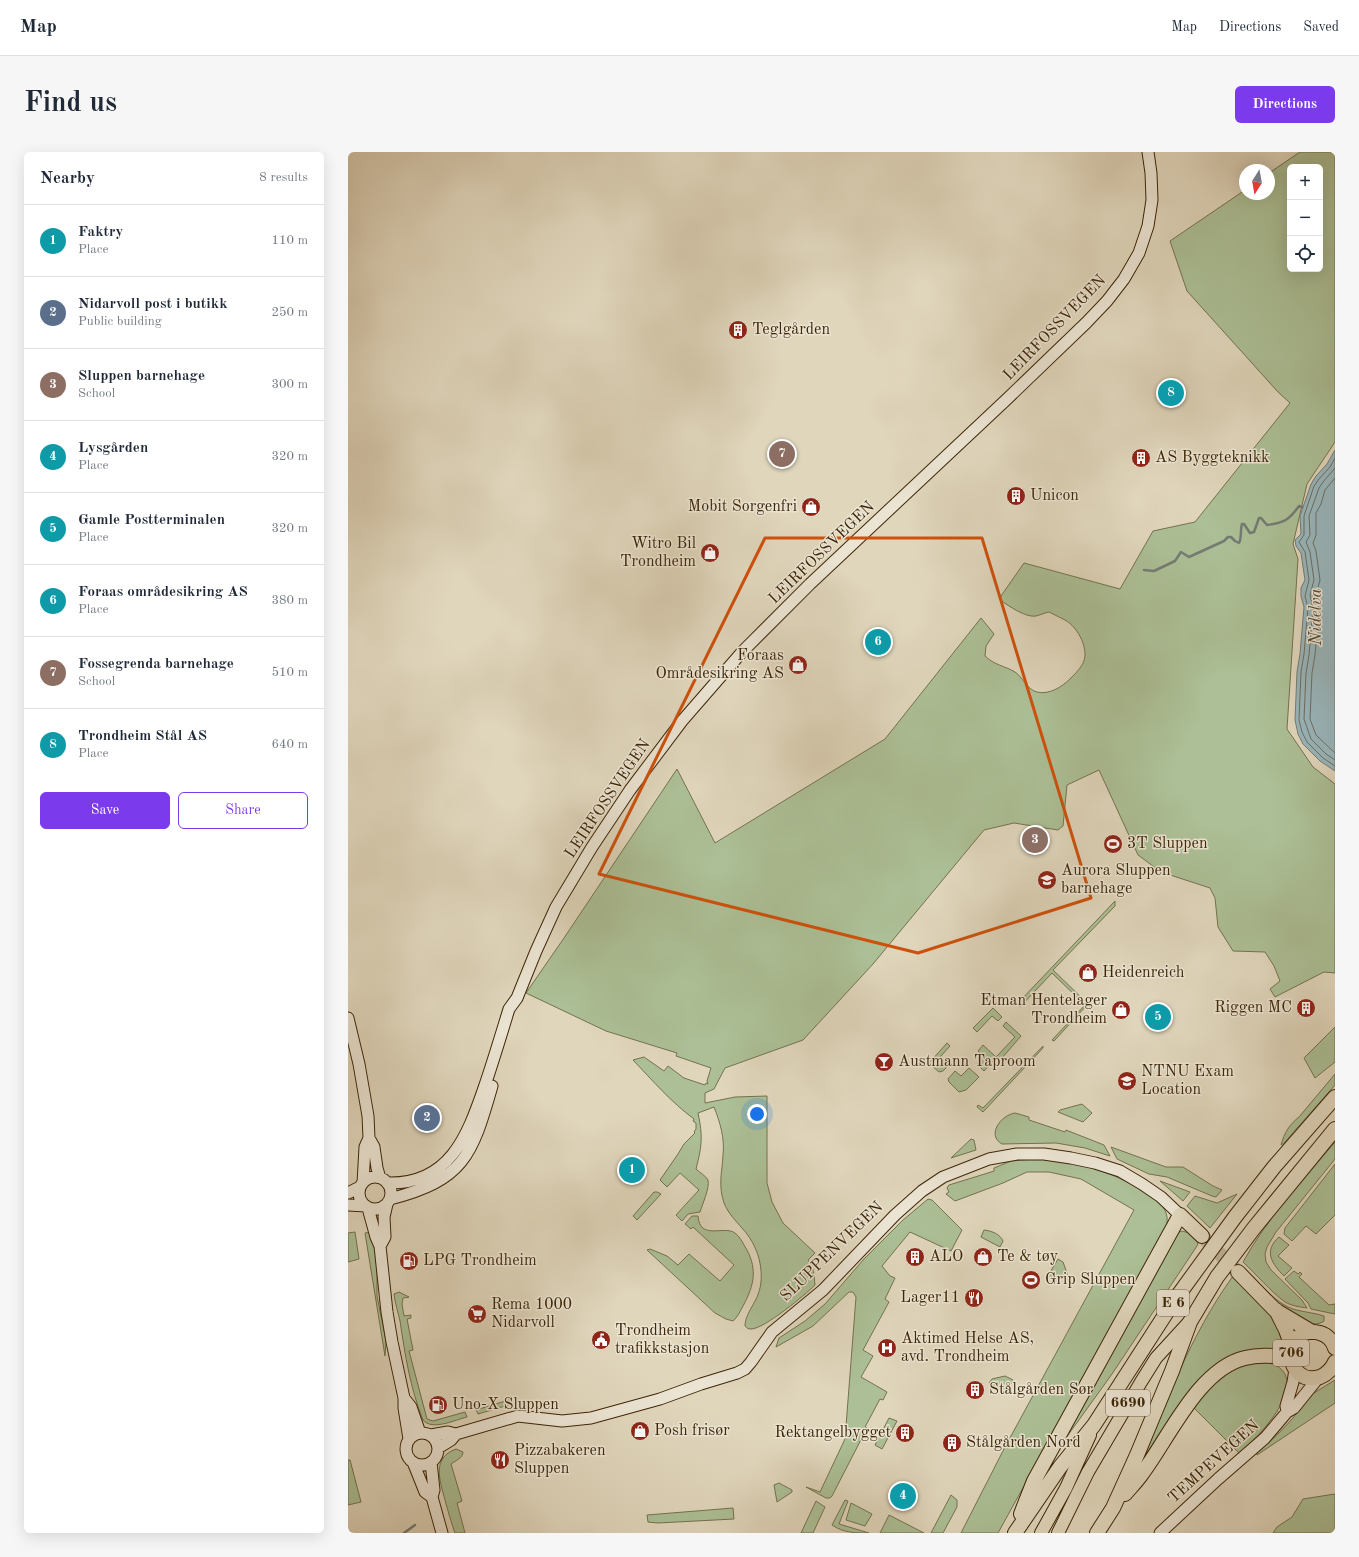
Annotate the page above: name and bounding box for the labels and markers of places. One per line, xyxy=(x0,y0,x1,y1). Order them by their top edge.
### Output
building icon: Teglgården xyxy=(727,319,749,341)
place label: Teglgården xyxy=(752,322,830,338)
pin: 8 xyxy=(1158,378,1184,408)
pin: 7 xyxy=(769,439,795,469)
building icon: AS Byggteknikk xyxy=(1130,447,1152,469)
place label: AS Byggteknikk xyxy=(1155,450,1269,466)
building icon: Unicon xyxy=(1005,485,1027,507)
place label: Unicon xyxy=(1030,488,1079,504)
shop icon: Mobit Sorgenfri xyxy=(800,496,822,518)
place label: Mobit Sorgenfri xyxy=(688,499,797,515)
place label: Witro Bil Trondheim xyxy=(620,536,696,570)
shop icon: Witro Bil Trondheim xyxy=(699,542,721,564)
pin: 6 xyxy=(865,627,891,657)
place label: Foraas Områdesikring AS xyxy=(656,648,784,682)
shop icon: Foraas Områdesikring AS xyxy=(787,654,809,676)
pin: 3 xyxy=(1022,825,1048,855)
sports icon: 3T Sluppen xyxy=(1102,833,1124,855)
place label: 3T Sluppen xyxy=(1127,836,1208,852)
place label: Aurora Sluppen barnehage xyxy=(1061,863,1171,897)
school or university icon: Aurora Sluppen barnehage xyxy=(1036,869,1058,891)
shop icon: Heidenreich xyxy=(1077,962,1099,984)
place label: Heidenreich xyxy=(1102,965,1185,981)
place label: Etman Hentelager Trondheim xyxy=(980,993,1107,1027)
building icon: Riggen MC xyxy=(1295,997,1317,1019)
shop icon: Etman Hentelager Trondheim xyxy=(1110,999,1132,1021)
place label: Riggen MC xyxy=(1214,1000,1292,1016)
pin: 5 xyxy=(1145,1002,1171,1032)
bar icon: Austmann Taproom xyxy=(873,1051,895,1073)
place label: Austmann Taproom xyxy=(898,1054,1036,1070)
place label: NTNU Exam Location xyxy=(1141,1064,1234,1098)
school or university icon: NTNU Exam Location xyxy=(1116,1070,1138,1092)
pin: 2 xyxy=(414,1103,440,1133)
pin: 1 xyxy=(619,1155,645,1185)
building icon: ALO xyxy=(904,1246,926,1268)
shop icon: Te & tøy xyxy=(972,1246,994,1268)
place label: ALO xyxy=(929,1249,963,1265)
place label: Te & tøy xyxy=(997,1249,1059,1265)
fuel station icon: LPG Trondheim xyxy=(398,1250,420,1272)
place label: LPG Trondheim xyxy=(423,1253,537,1269)
sports icon: Grip Sluppen xyxy=(1020,1269,1042,1291)
place label: Grip Sluppen xyxy=(1045,1272,1136,1288)
restaurant icon: Lager11 xyxy=(963,1287,985,1309)
place label: Lager11 xyxy=(900,1290,960,1306)
place label: Rema 1000 Nidarvoll xyxy=(491,1297,572,1331)
supermarket icon: Rema 1000 Nidarvoll xyxy=(466,1303,488,1325)
place label: Trondheim trafikkstasjon xyxy=(615,1323,710,1357)
public building icon: Trondheim trafikkstasjon xyxy=(590,1329,612,1351)
place label: Aktimed Helse AS, avd. Trondheim xyxy=(901,1331,1034,1365)
hospital icon: Aktimed Helse AS, avd. Trondheim xyxy=(876,1337,898,1359)
building icon: Stålgården Sør xyxy=(964,1379,986,1401)
place label: Stålgården Sør xyxy=(989,1382,1094,1398)
fuel station icon: Uno-X Sluppen xyxy=(427,1394,449,1416)
place label: Uno-X Sluppen xyxy=(452,1397,559,1413)
shop icon: Posh frisør xyxy=(629,1420,651,1442)
building icon: Rektangelbygget xyxy=(894,1422,916,1444)
place label: Posh frisør xyxy=(654,1423,730,1439)
place label: Rektangelbygget xyxy=(774,1425,891,1441)
building icon: Stålgården Nord xyxy=(941,1432,963,1454)
place label: Stålgården Nord xyxy=(966,1435,1081,1451)
place label: Pizzabakeren Sluppen xyxy=(514,1443,606,1477)
restaurant icon: Pizzabakeren Sluppen xyxy=(489,1449,511,1471)
pin: 4 xyxy=(890,1481,916,1511)

